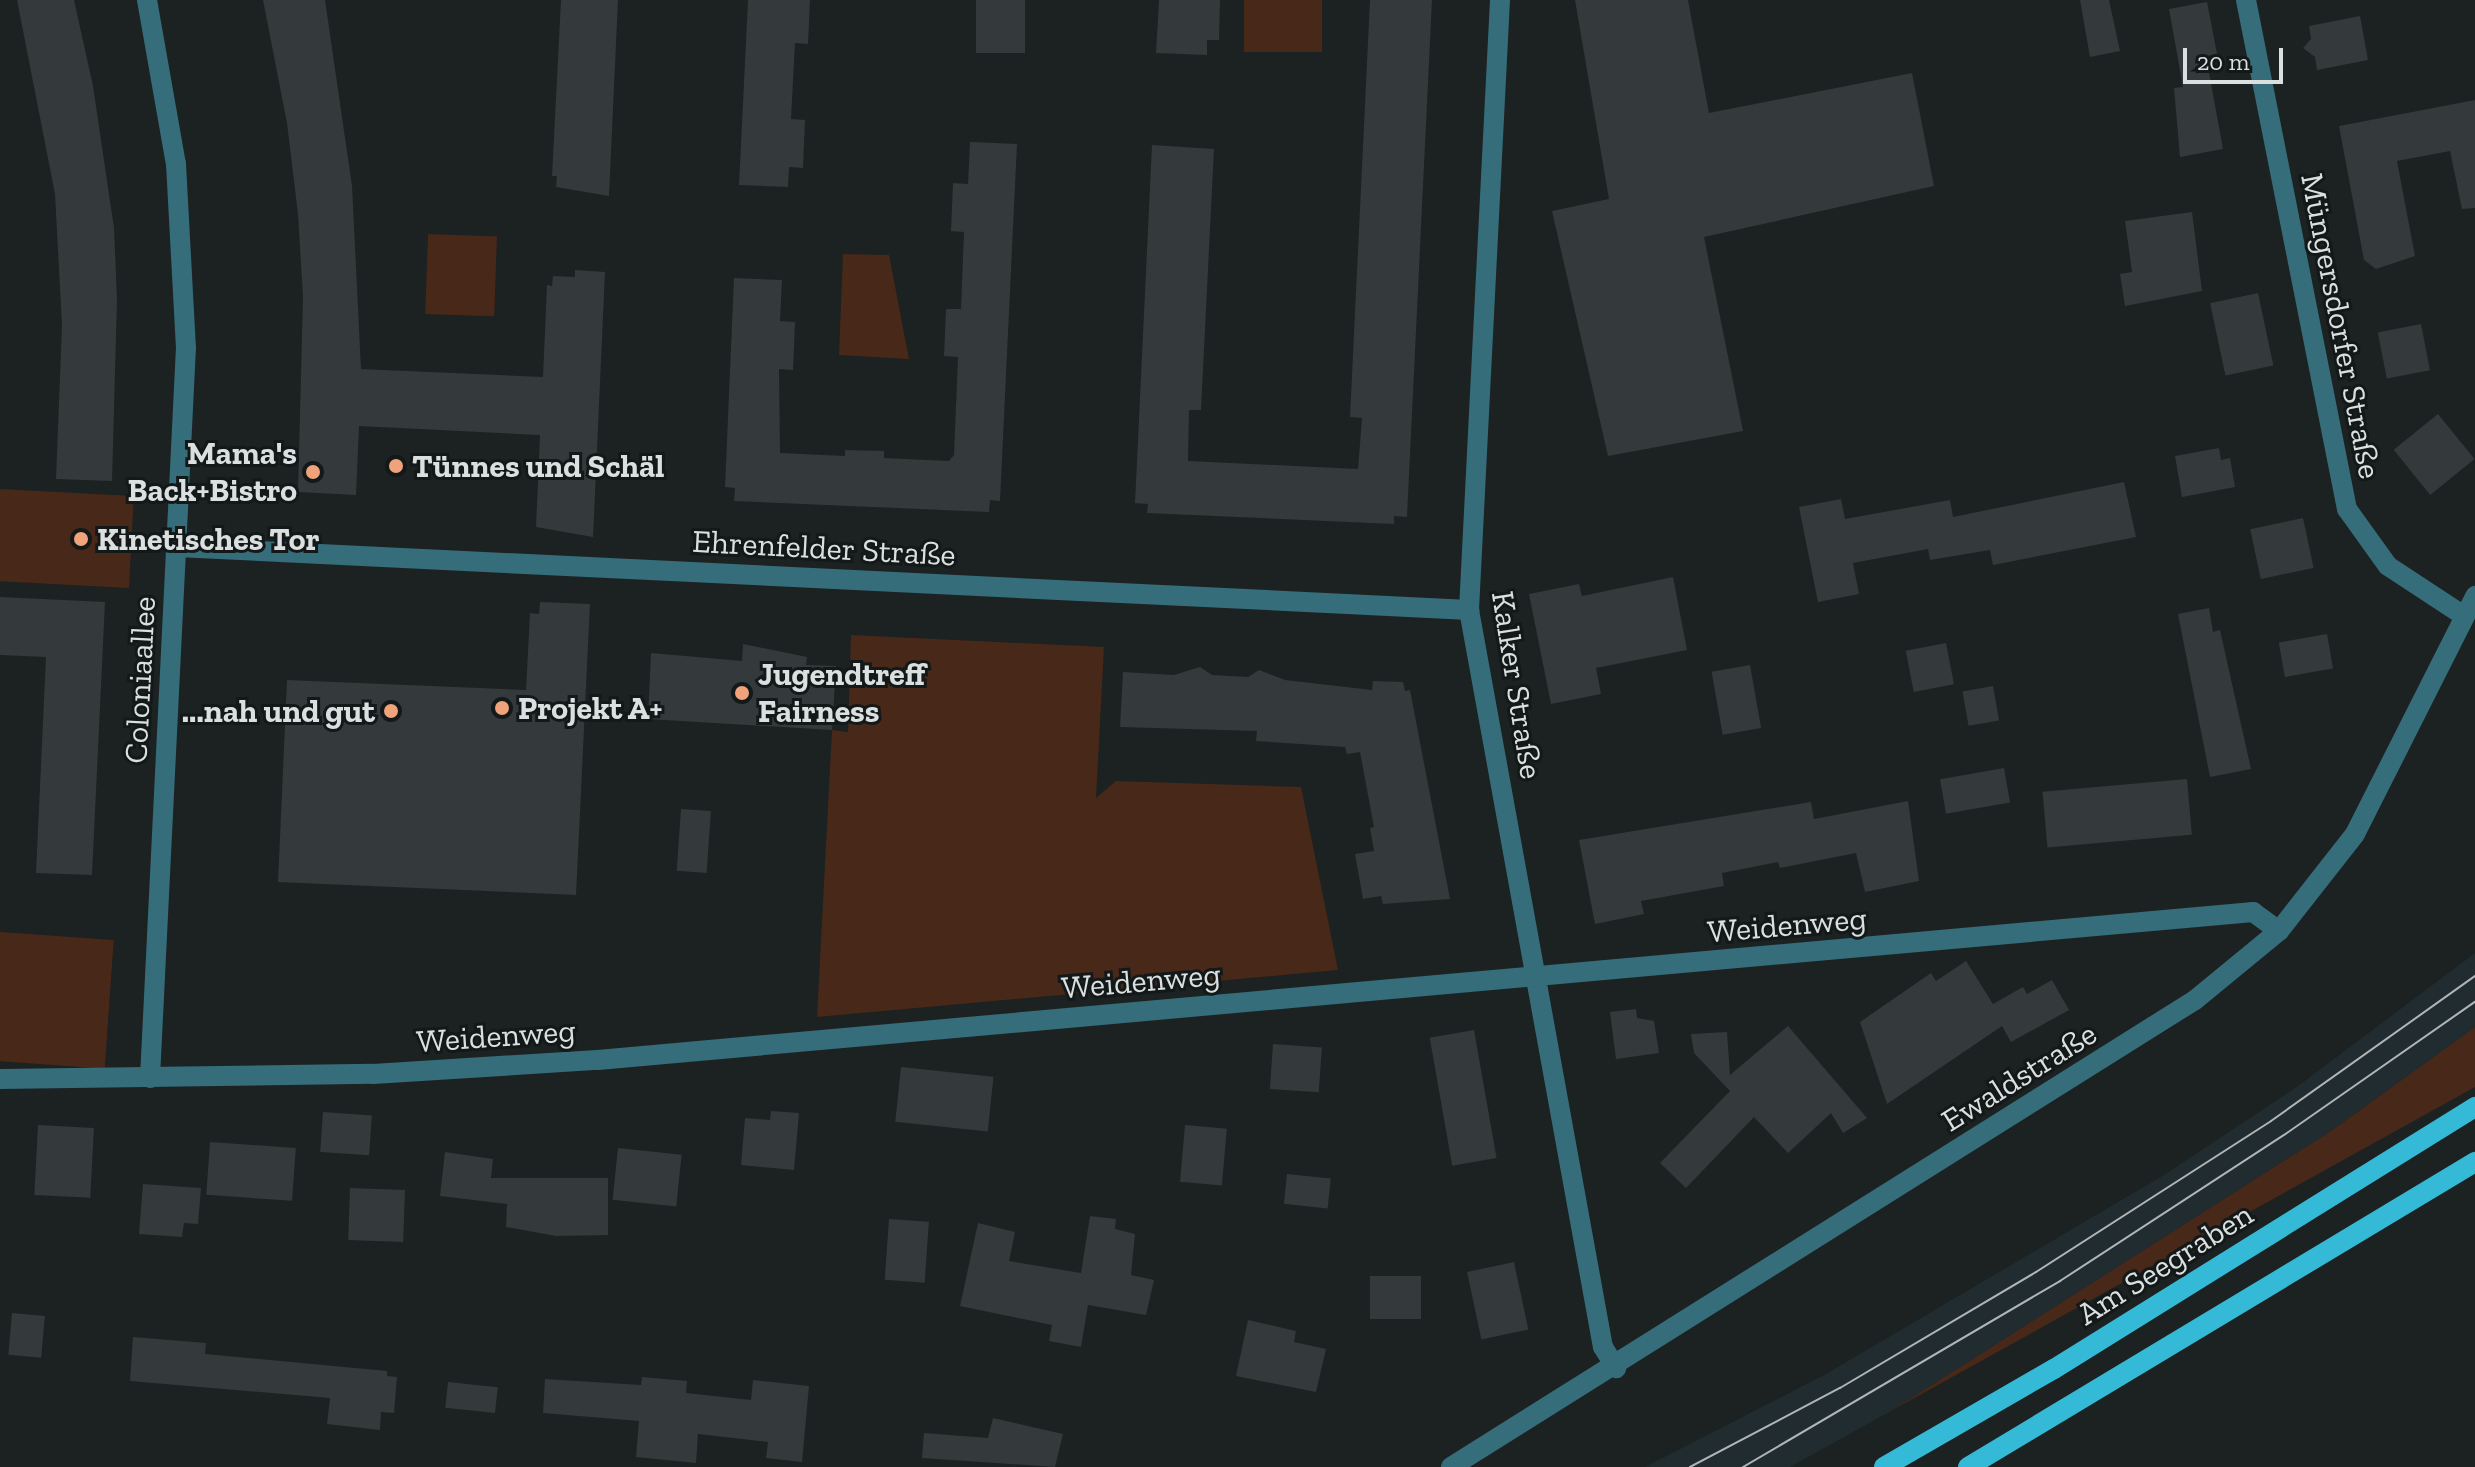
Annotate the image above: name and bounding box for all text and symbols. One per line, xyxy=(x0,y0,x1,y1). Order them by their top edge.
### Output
scale bar xyxy=(2187,32,2287,82)
text: 20 m xyxy=(2197,47,2249,76)
street label: Müngersdorfer Straße xyxy=(2292,170,2390,482)
place label: Mama's Back+Bistro xyxy=(128,435,297,510)
place label: Tünnes und Schäl xyxy=(412,447,664,485)
marker: Tünnes und Schäl xyxy=(387,457,405,475)
marker: Mama's Back+Bistro xyxy=(304,463,322,481)
place label: Kinetisches Tor xyxy=(97,520,320,558)
street label: Ehrenfelder Straße xyxy=(691,522,957,574)
marker: Kinetisches Tor xyxy=(72,530,90,548)
street label: Kalker Straße xyxy=(1483,588,1551,782)
street label: Coloniaallee xyxy=(116,595,164,765)
place label: Jugendtreff Fairness xyxy=(758,656,925,731)
marker: Jugendtreff Fairness xyxy=(733,684,751,702)
place label: Projekt A+ xyxy=(518,689,663,727)
place label: ...nah und gut xyxy=(182,692,375,730)
marker: Projekt A+ xyxy=(493,699,511,717)
marker: ...nah und gut xyxy=(382,702,400,720)
street label: Weidenweg xyxy=(1706,899,1868,951)
street label: Weidenweg xyxy=(1060,955,1222,1007)
street label: Weidenweg xyxy=(415,1011,577,1061)
street label: Ewaldstraße xyxy=(1934,1014,2104,1140)
street label: Am Seegraben xyxy=(2070,1195,2260,1333)

